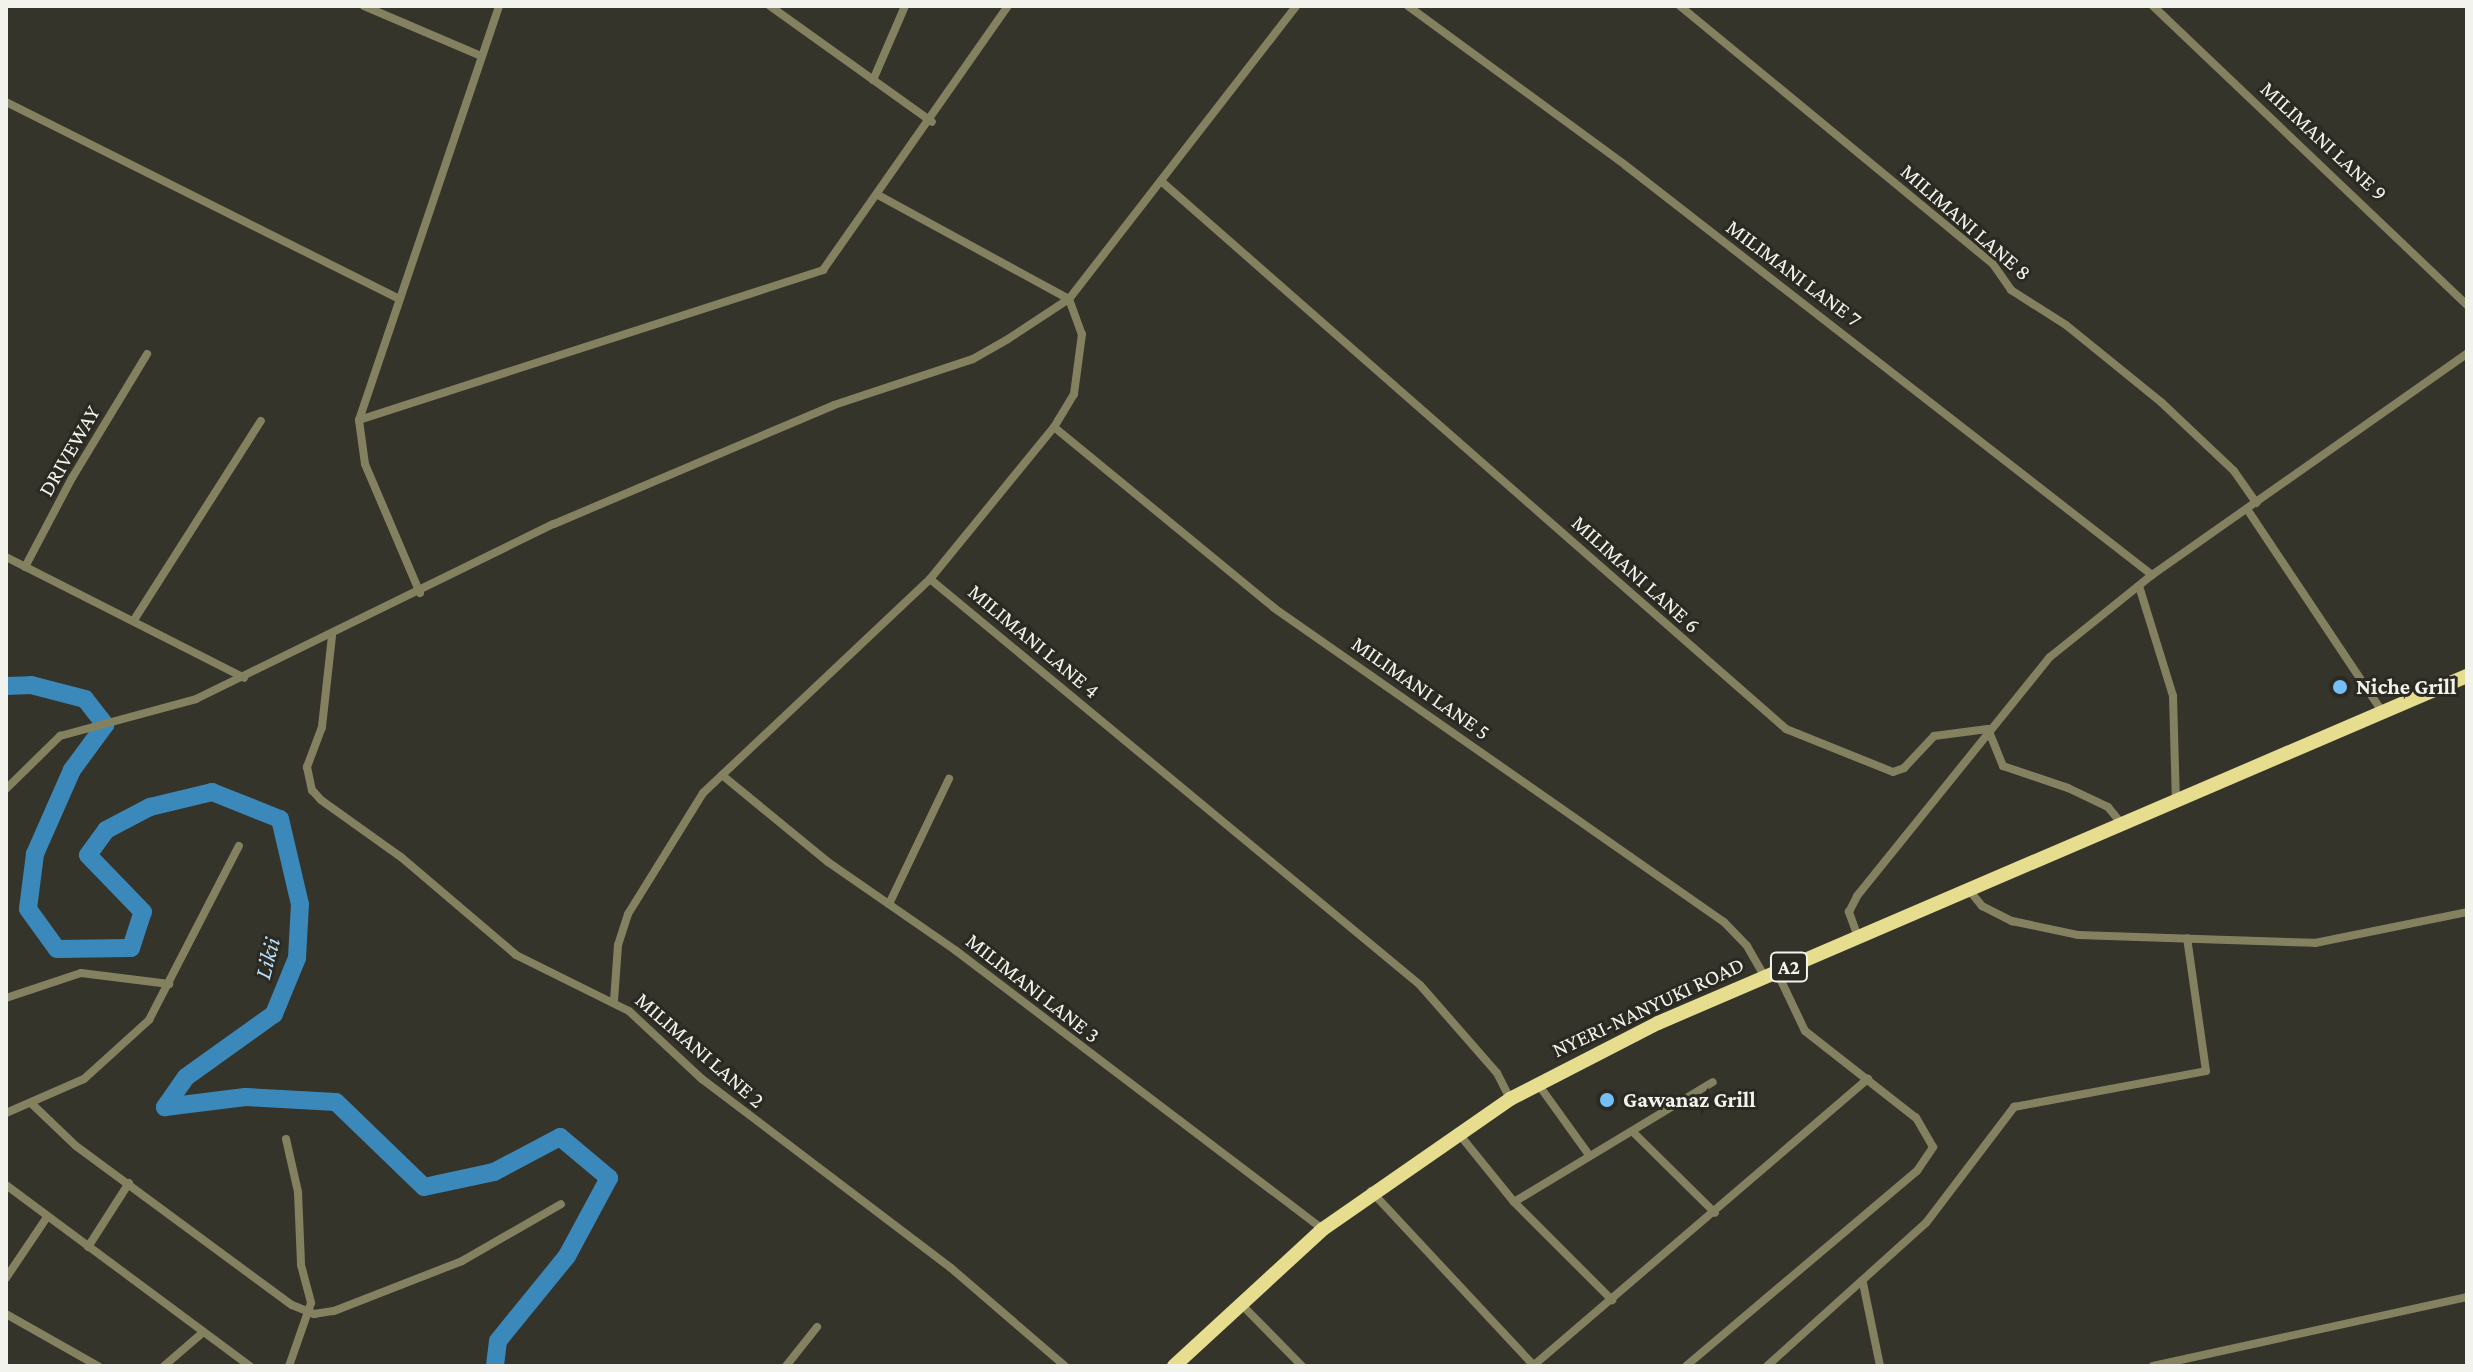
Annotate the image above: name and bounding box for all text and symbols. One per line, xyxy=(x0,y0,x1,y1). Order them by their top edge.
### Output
street label: MILIMANI LANE 9 xyxy=(2255,75,2393,207)
street label: MILIMANI LANE 8 xyxy=(1895,158,2037,286)
street label: MILIMANI LANE 7 xyxy=(1721,213,1867,333)
street label: DRIVEWAY xyxy=(32,401,106,501)
street label: MILIMANI LANE 6 xyxy=(1566,509,1706,639)
street label: MILIMANI LANE 4 xyxy=(963,578,1105,704)
street label: MILIMANI LANE 5 xyxy=(1347,630,1495,746)
place label: Niche Grill xyxy=(2356,674,2456,700)
marker: Niche Grill xyxy=(2331,678,2349,696)
street label: MILIMANI LANE 3 xyxy=(961,927,1105,1049)
water label: Likii xyxy=(248,934,286,982)
street label: NYERI-NANYUKI ROAD xyxy=(1548,951,1748,1063)
road number: A2 xyxy=(1769,951,1809,983)
street label: MILIMANI LANE 2 xyxy=(630,987,770,1113)
place label: Gawanaz Grill xyxy=(1623,1087,1756,1113)
marker: Gawanaz Grill xyxy=(1598,1091,1616,1109)

